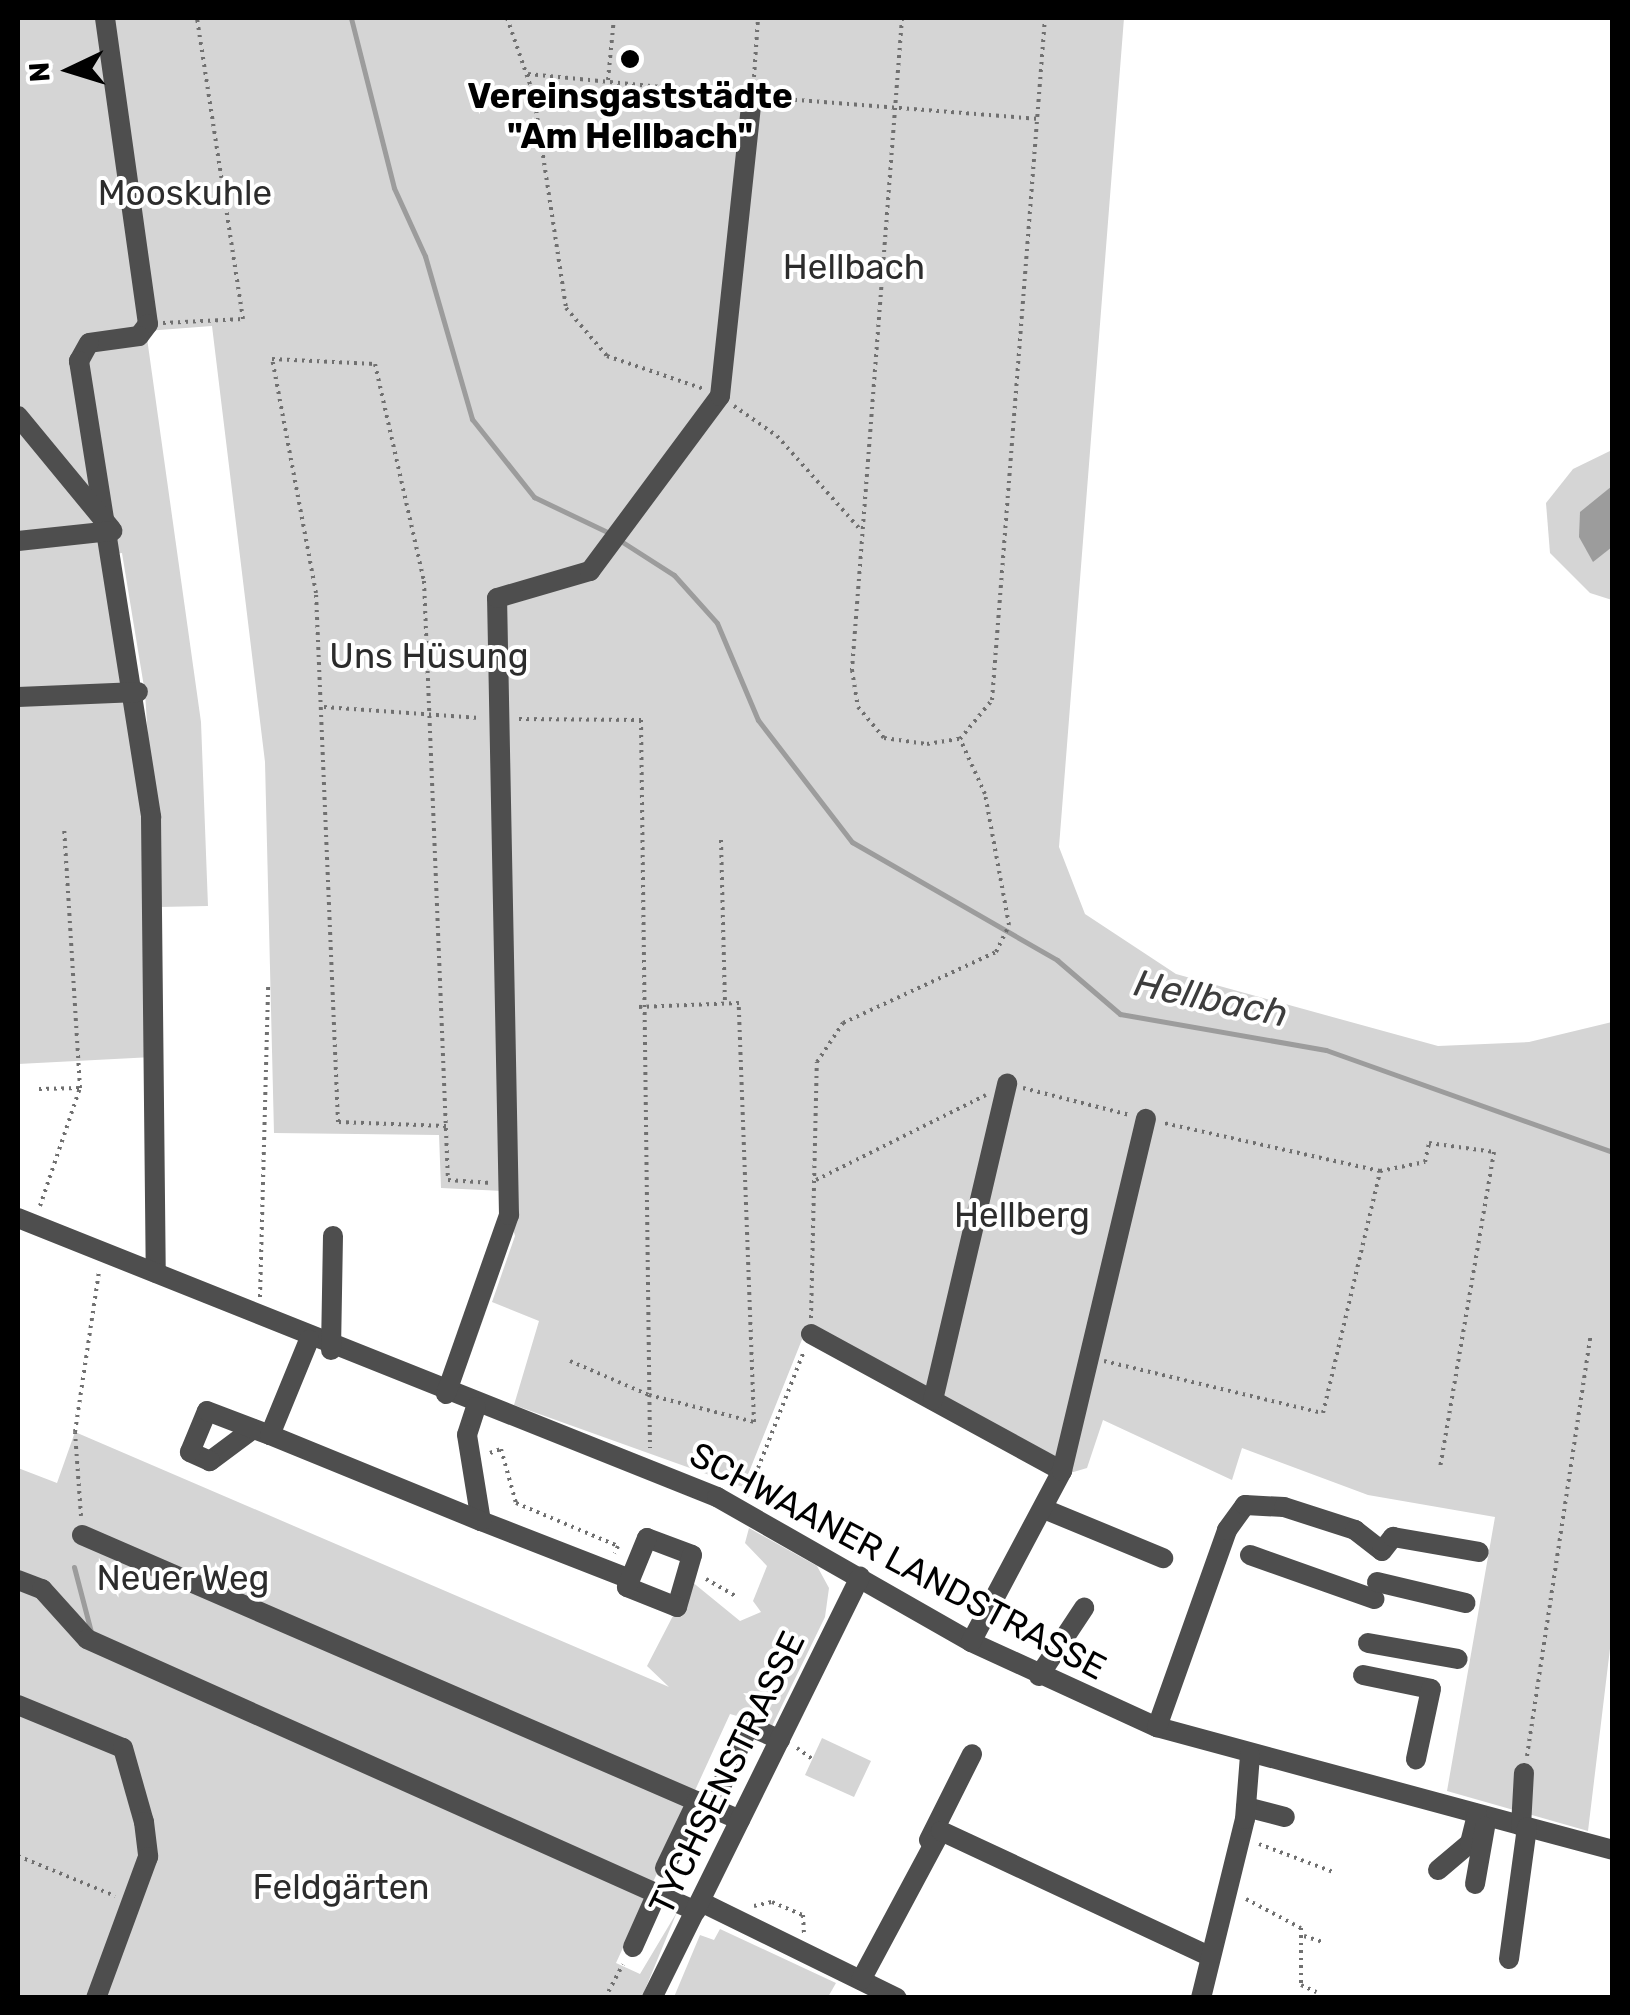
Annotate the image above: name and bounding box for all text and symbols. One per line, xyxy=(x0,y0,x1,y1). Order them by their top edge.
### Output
north arrow xyxy=(20,20,120,120)
marker: Vereinsgaststädte "Am Hellbach" xyxy=(619,48,641,70)
text: N xyxy=(22,61,57,83)
place label: Vereinsgaststädte "Am Hellbach" xyxy=(467,75,793,157)
park label: Mooskuhle xyxy=(98,172,272,214)
park label: Hellbach xyxy=(783,246,925,288)
park label: Uns Hüsung xyxy=(329,635,529,677)
water label: Hellbach xyxy=(1130,960,1292,1038)
park label: Hellberg xyxy=(954,1194,1090,1236)
street label: SCHWAANER LANDSTRASSE xyxy=(683,1433,1113,1689)
park label: Neuer Weg xyxy=(96,1557,270,1599)
street label: TYCHSENSTRASSE xyxy=(640,1624,814,1922)
park label: Feldgärten xyxy=(253,1866,429,1908)

